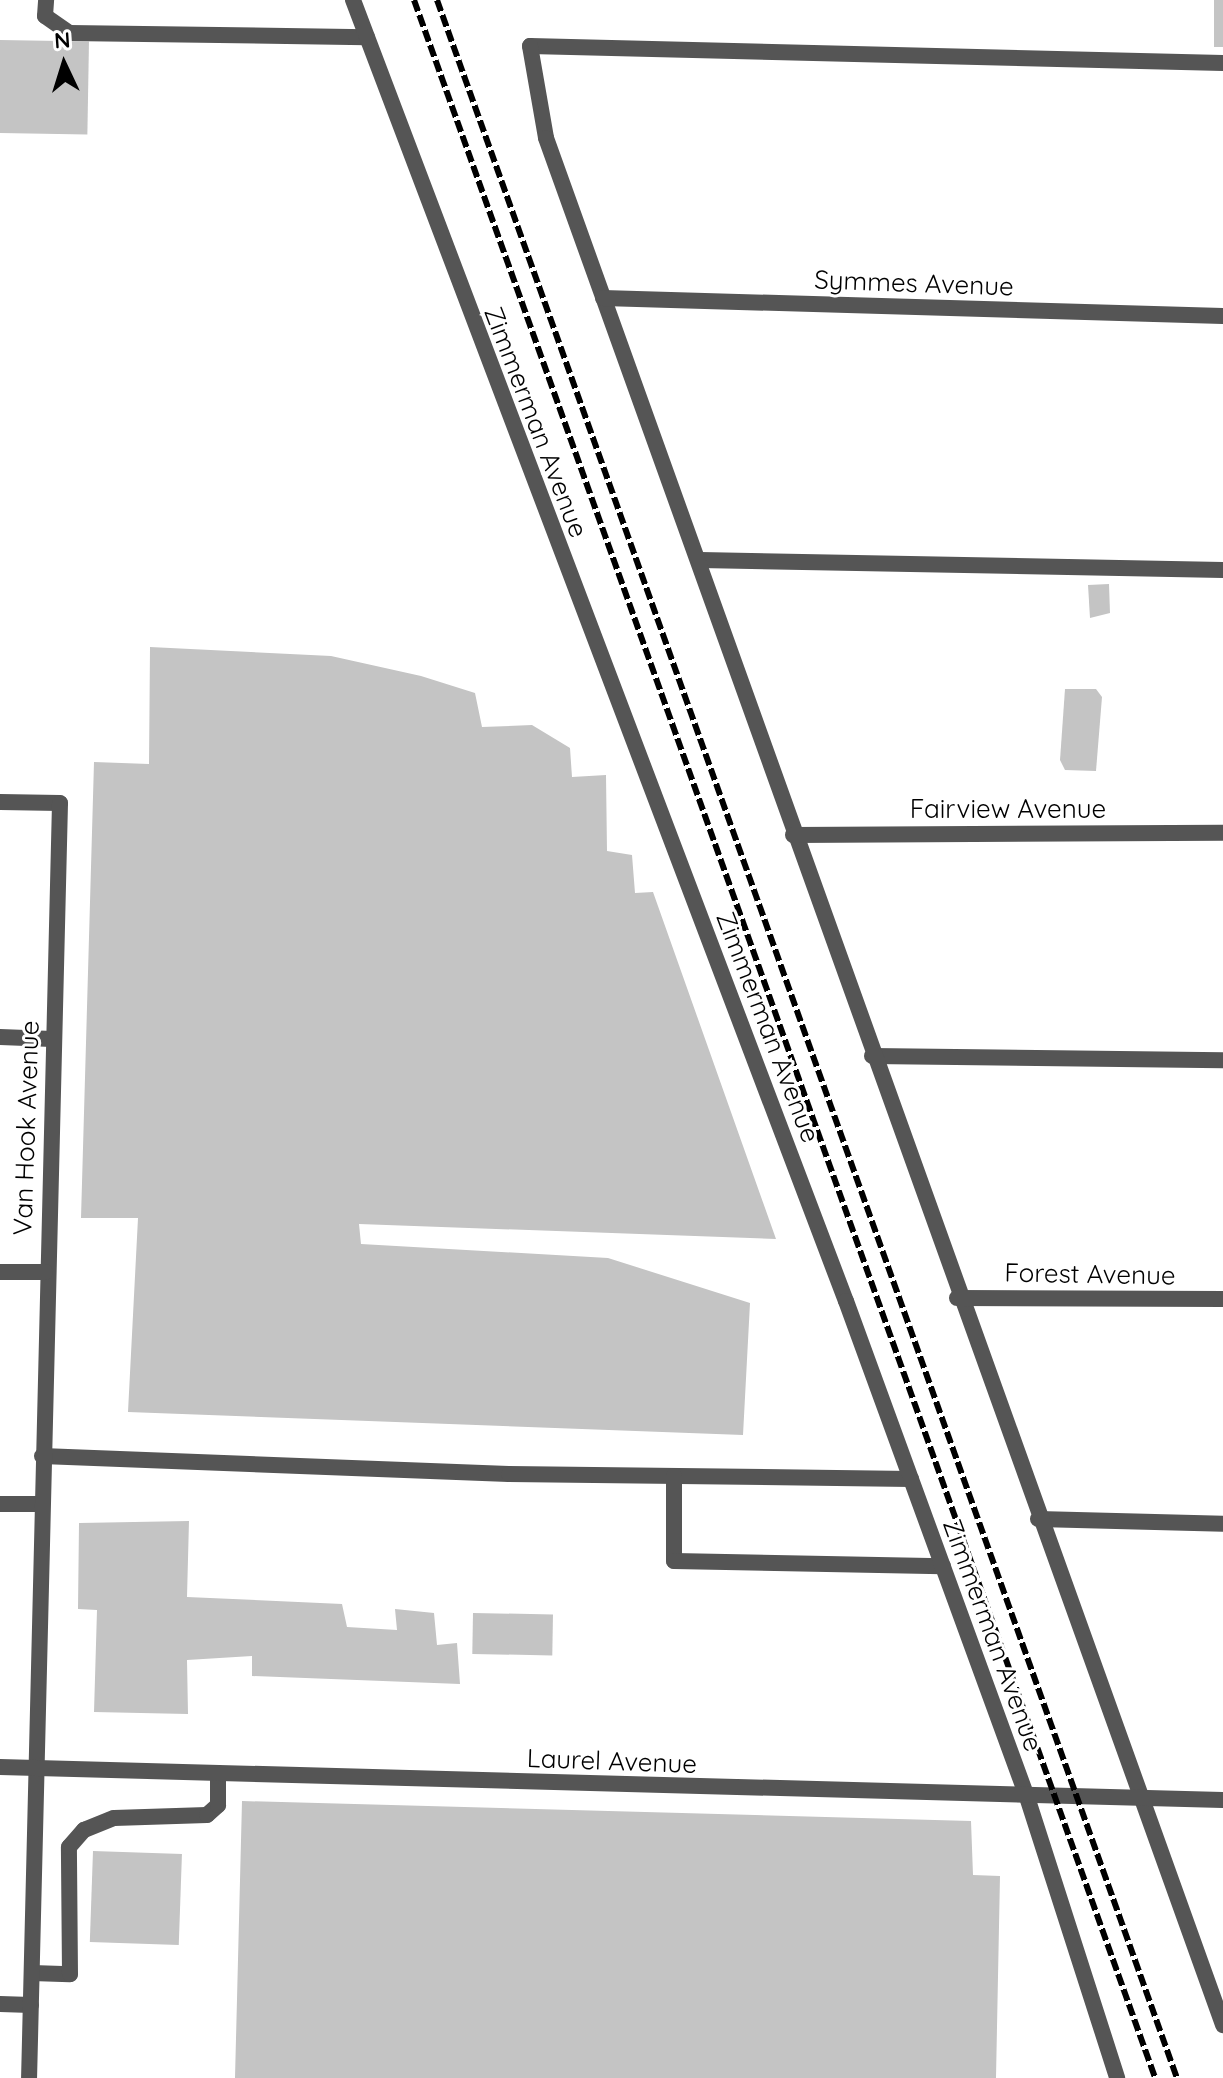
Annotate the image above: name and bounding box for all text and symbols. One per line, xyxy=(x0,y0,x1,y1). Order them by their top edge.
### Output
north arrow xyxy=(24,24,104,104)
text: N xyxy=(53,26,71,55)
street label: Symmes Avenue xyxy=(814,264,1014,302)
street label: Zimmerman Avenue xyxy=(478,302,594,542)
street label: Fairview Avenue xyxy=(910,793,1106,825)
street label: Zimmerman Avenue xyxy=(710,907,826,1147)
street label: Van Hook Avenue xyxy=(7,1020,45,1236)
street label: Forest Avenue xyxy=(1004,1257,1176,1291)
street label: Zimmerman Avenue xyxy=(936,1515,1050,1755)
street label: Laurel Avenue xyxy=(526,1742,698,1780)

